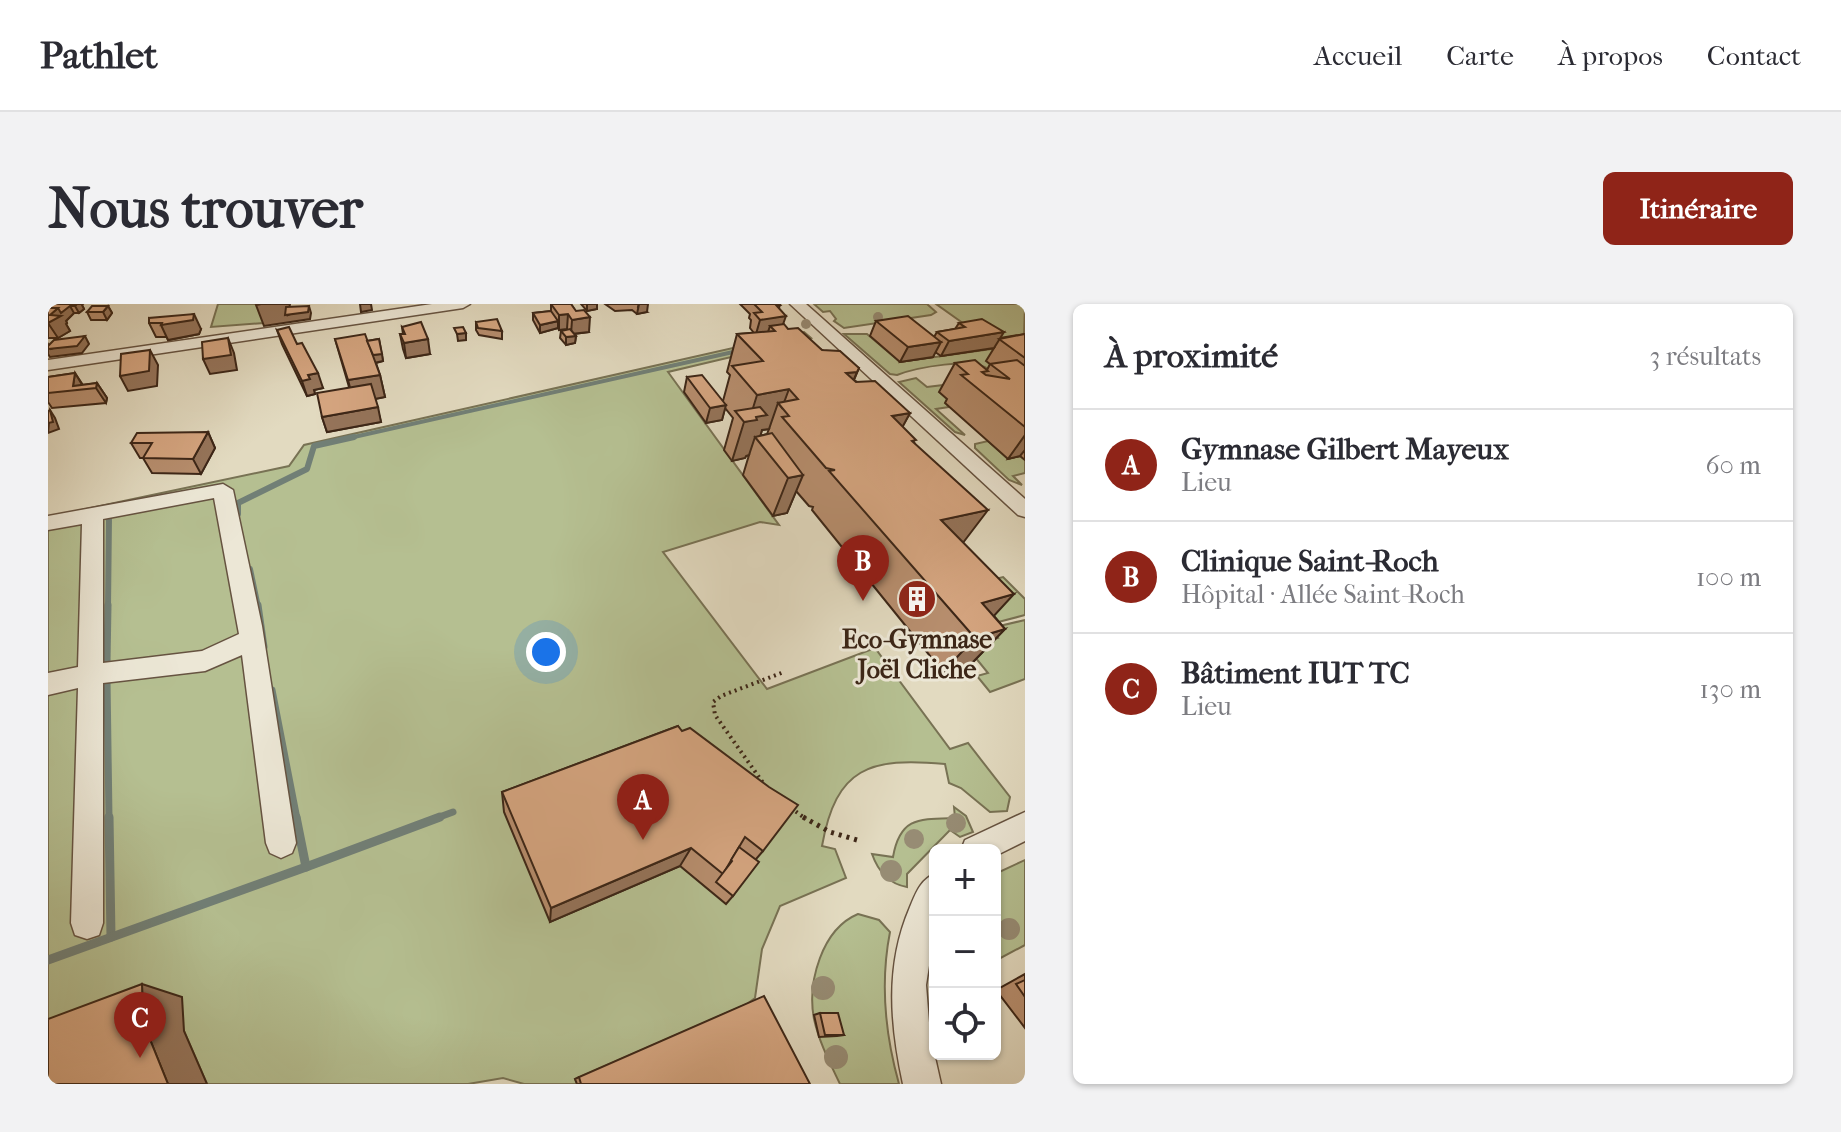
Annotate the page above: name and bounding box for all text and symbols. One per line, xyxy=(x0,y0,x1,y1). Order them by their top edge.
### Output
text: Pathlet xyxy=(40,33,158,78)
text: Accueil xyxy=(1314,39,1402,72)
text: Carte xyxy=(1446,39,1514,72)
text: À propos xyxy=(1558,39,1663,72)
text: Contact xyxy=(1707,39,1801,72)
button: Itinéraire xyxy=(1603,172,1793,245)
text: Nous trouver xyxy=(48,176,363,241)
text: À proximité xyxy=(1105,336,1278,376)
text: 3 résultats xyxy=(1649,341,1761,372)
text: Gymnase Gilbert Mayeux xyxy=(1181,432,1509,467)
text: A xyxy=(1123,450,1139,481)
text: 60 m xyxy=(1705,450,1761,481)
text: Lieu xyxy=(1181,467,1232,498)
pin: B xyxy=(837,535,889,601)
text: Clinique Saint-Roch xyxy=(1181,544,1439,579)
text: B xyxy=(1123,562,1139,593)
text: 100 m xyxy=(1696,562,1761,593)
building icon: Eco-Gymnase Joël Cliche xyxy=(896,578,938,620)
text: Hôpital · Allée Saint-Roch xyxy=(1181,579,1465,610)
place label: Eco-Gymnase Joël Cliche xyxy=(842,624,992,685)
your location xyxy=(526,632,566,672)
text: Bâtiment IUT TC xyxy=(1181,656,1410,691)
text: C xyxy=(1122,674,1140,705)
text: 130 m xyxy=(1700,674,1761,705)
text: Lieu xyxy=(1181,691,1232,722)
pin: A xyxy=(617,774,669,840)
map controls xyxy=(929,844,1001,1060)
button: + xyxy=(929,844,1001,916)
button: − xyxy=(929,916,1001,988)
button: locate xyxy=(929,988,1001,1060)
pin: C xyxy=(114,992,166,1058)

